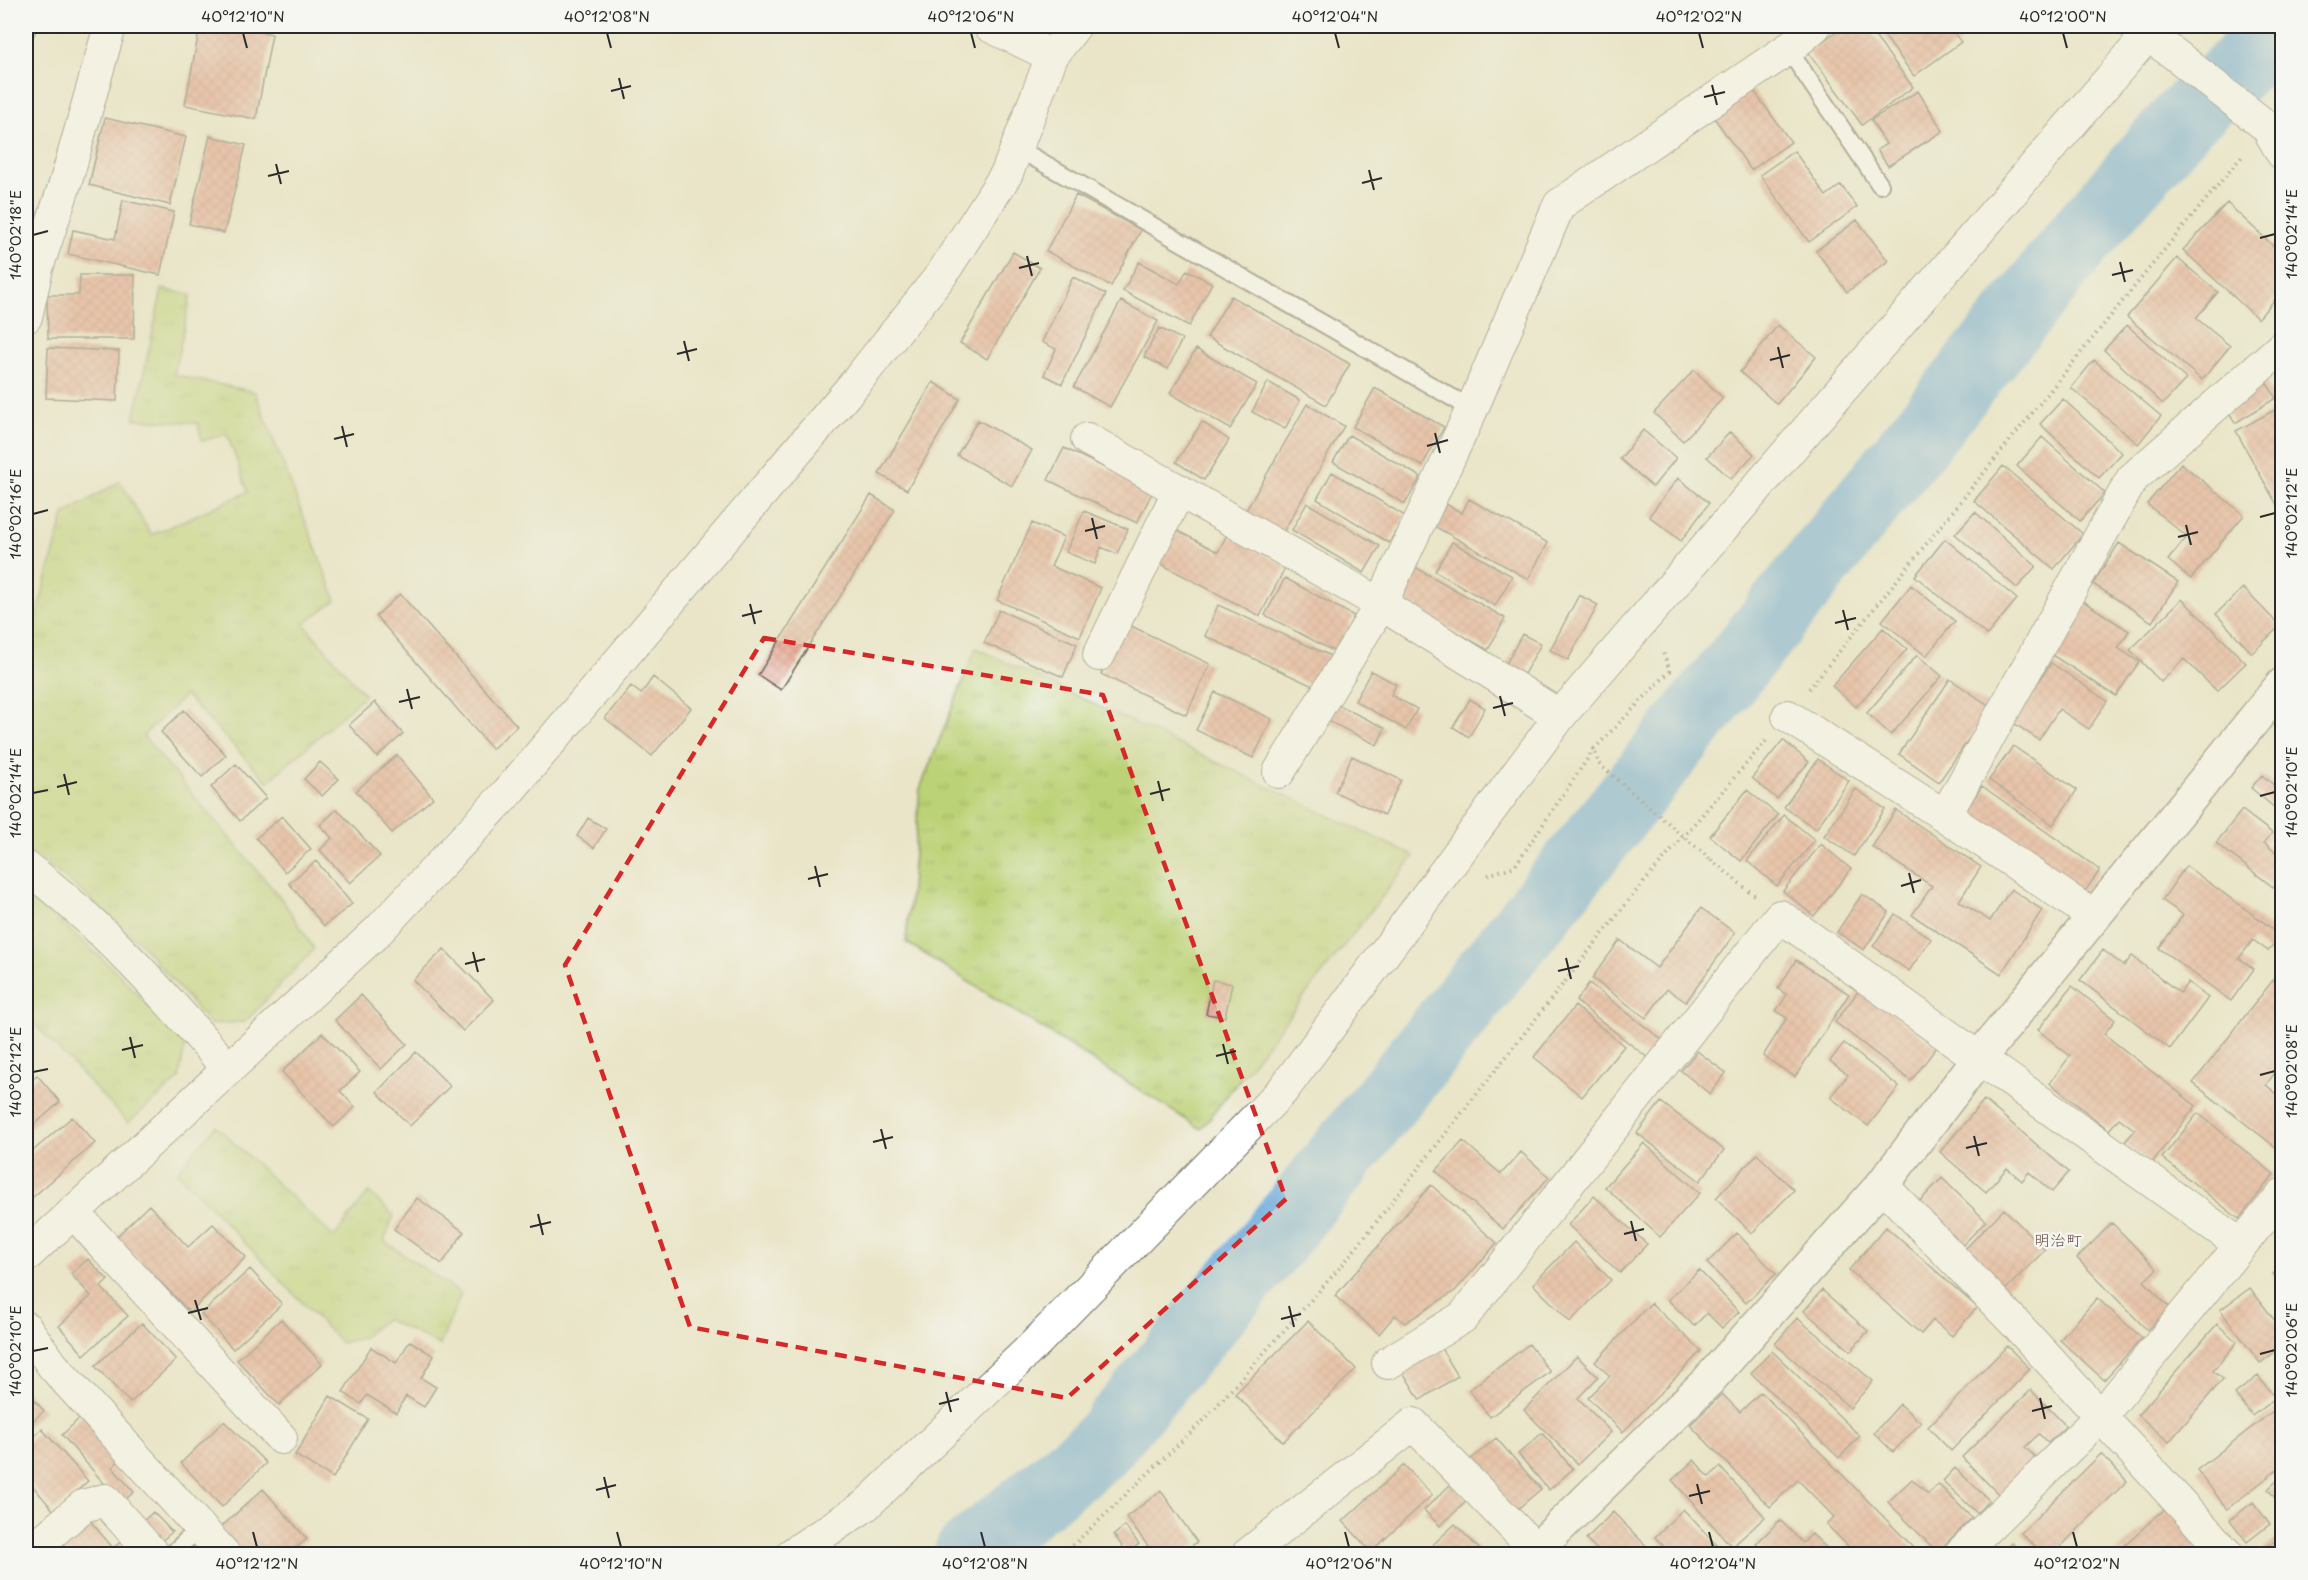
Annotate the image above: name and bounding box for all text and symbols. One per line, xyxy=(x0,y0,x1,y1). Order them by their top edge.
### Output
text: 40°12'10"N xyxy=(201,4,285,27)
text: 40°12'08"N xyxy=(564,4,650,27)
text: 40°12'06"N xyxy=(928,4,1014,27)
text: 40°12'04"N xyxy=(1292,4,1378,27)
text: 40°12'02"N xyxy=(1656,4,1742,27)
text: 40°12'00"N xyxy=(2019,4,2107,27)
text: 140°02'14"E xyxy=(2279,189,2302,279)
text: 140°02'18"E xyxy=(3,190,26,280)
text: 140°02'12"E xyxy=(2279,467,2302,559)
text: 140°02'16"E xyxy=(3,469,26,559)
text: 140°02'10"E xyxy=(2279,746,2302,838)
text: 140°02'14"E xyxy=(3,748,26,838)
text: 140°02'08"E xyxy=(2279,1024,2302,1118)
text: 140°02'12"E xyxy=(3,1026,26,1118)
district label: 明治町 xyxy=(2034,1227,2082,1251)
text: 140°02'06"E xyxy=(2279,1303,2302,1397)
text: 140°02'10"E xyxy=(3,1305,26,1397)
text: 40°12'12"N xyxy=(215,1551,299,1574)
text: 40°12'10"N xyxy=(579,1551,663,1574)
text: 40°12'08"N xyxy=(942,1551,1028,1574)
text: 40°12'06"N xyxy=(1306,1551,1392,1574)
text: 40°12'04"N xyxy=(1670,1551,1756,1574)
text: 40°12'02"N xyxy=(2034,1551,2120,1574)

